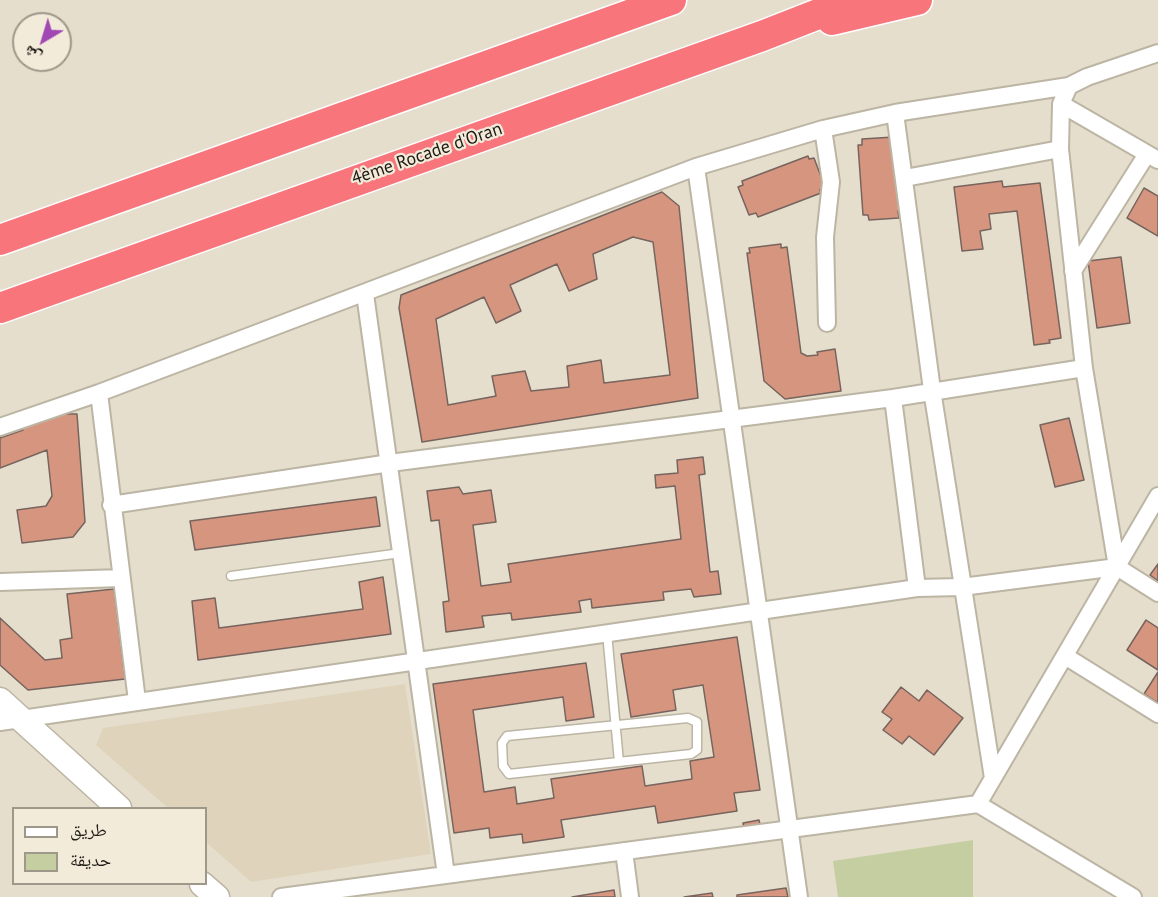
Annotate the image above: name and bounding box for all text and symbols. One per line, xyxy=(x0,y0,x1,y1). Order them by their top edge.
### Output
north arrow xyxy=(12,12,72,72)
text: ش xyxy=(19,42,45,68)
street label: 4ème Rocade d'Oran xyxy=(349,118,505,190)
legend xyxy=(12,807,207,885)
text: طريق xyxy=(70,818,107,841)
text: حديقة xyxy=(70,848,111,871)

